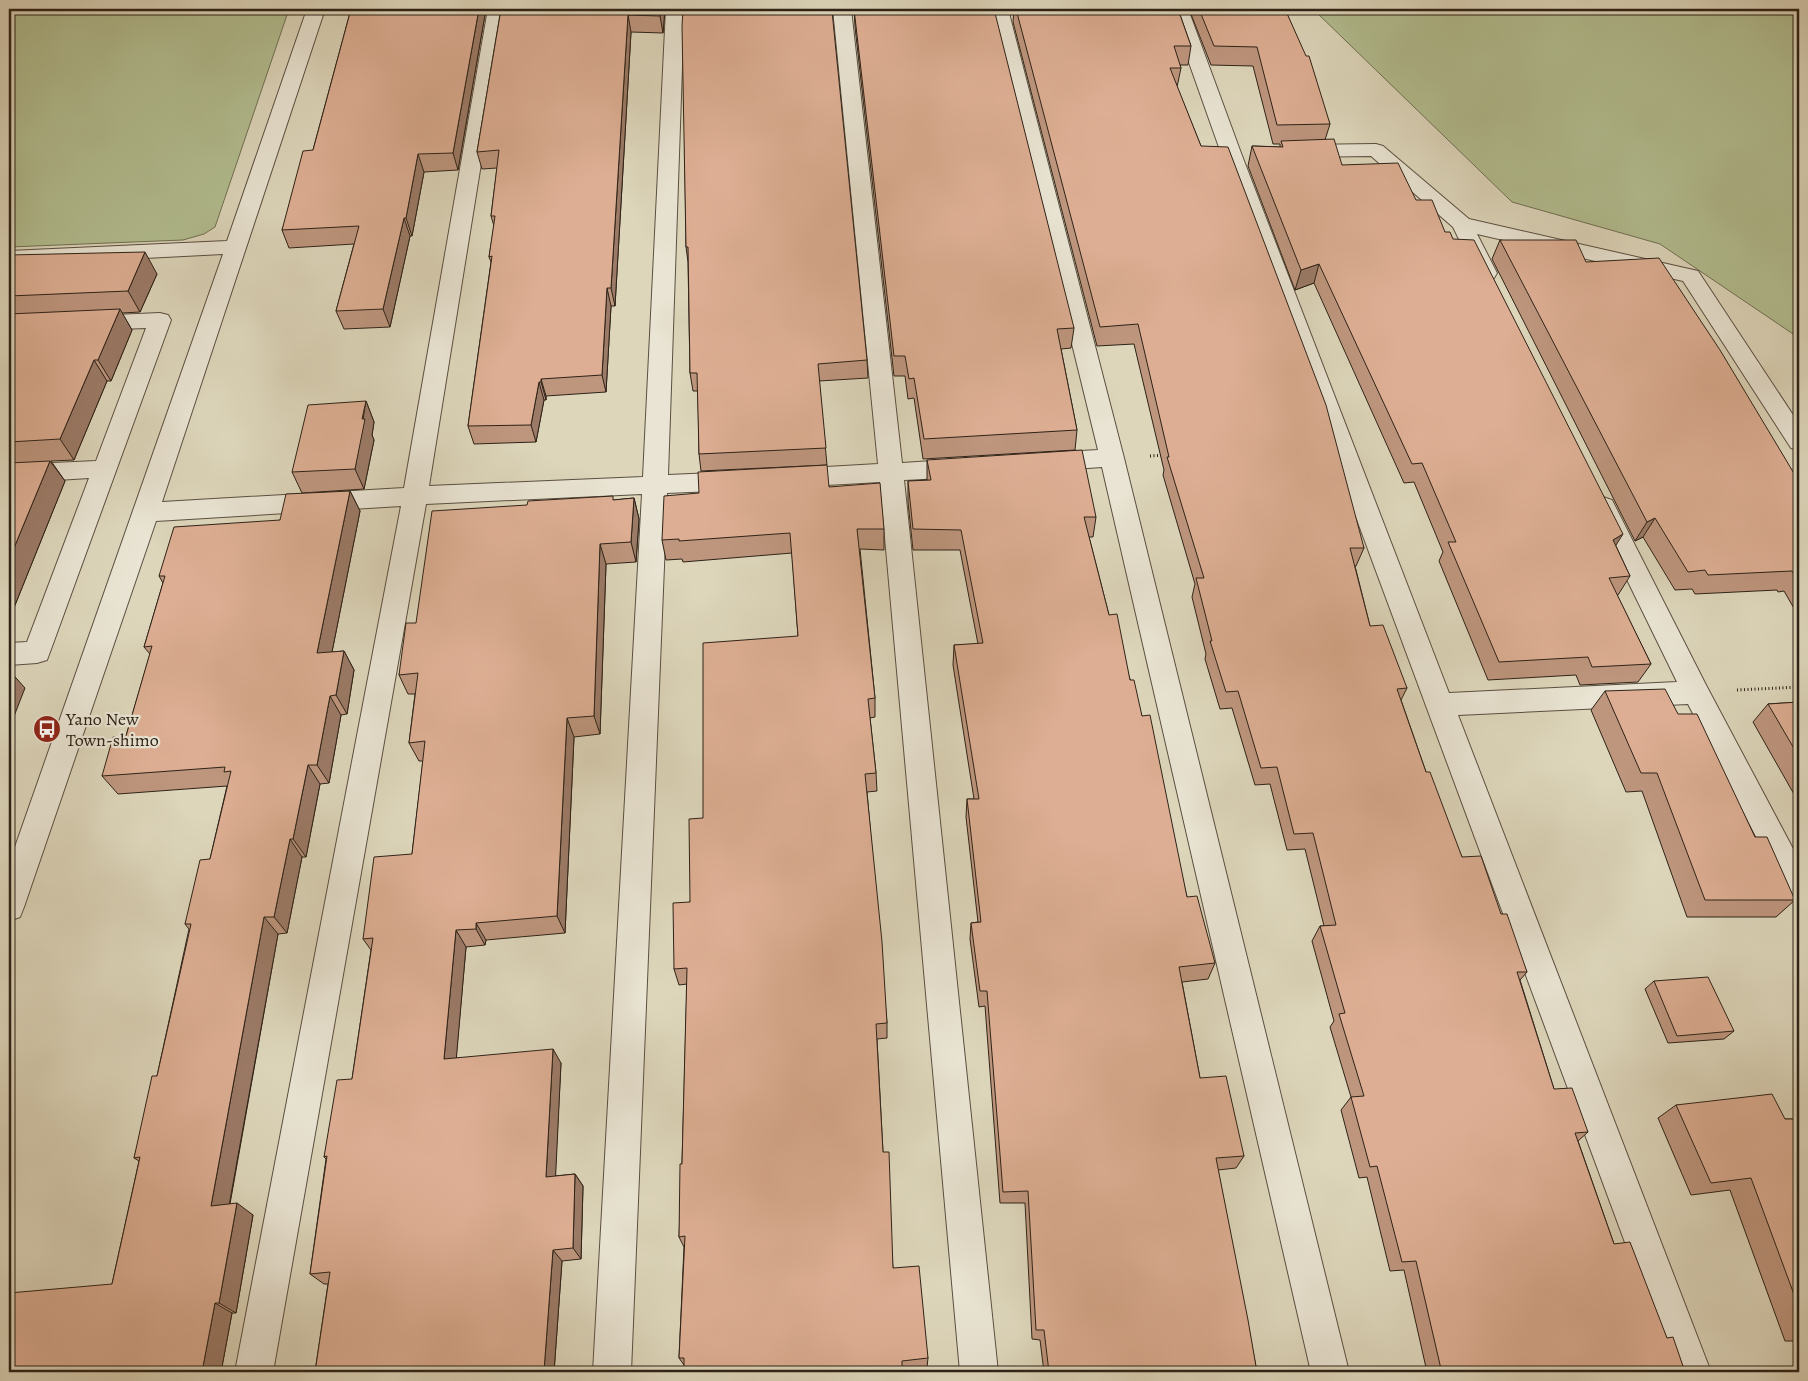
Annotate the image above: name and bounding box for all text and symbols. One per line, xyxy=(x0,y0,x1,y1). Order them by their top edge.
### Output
place label: Yano New Town-shimo xyxy=(65,707,159,752)
bus stop icon: Yano New Town-shimo xyxy=(32,714,62,744)

